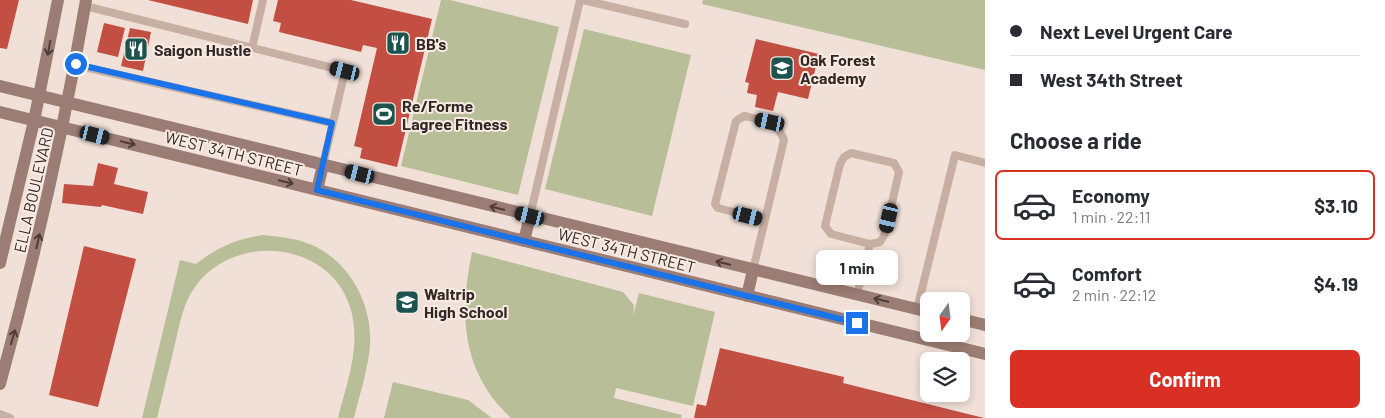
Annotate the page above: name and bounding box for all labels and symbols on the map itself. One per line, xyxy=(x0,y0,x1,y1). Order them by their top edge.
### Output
restaurant icon: BB's xyxy=(385,30,411,56)
place label: BB's xyxy=(416,34,446,53)
restaurant icon: Saigon Hustle xyxy=(123,36,149,62)
one-way arrow xyxy=(44,40,53,56)
place label: Saigon Hustle xyxy=(154,40,251,59)
place label: Oak Forest Academy xyxy=(800,50,876,87)
route start xyxy=(65,53,87,75)
school or university icon: Oak Forest Academy xyxy=(769,55,795,81)
car xyxy=(328,60,361,82)
place label: Re/Forme Lagree Fitness xyxy=(402,96,508,133)
sports icon: Re/Forme Lagree Fitness xyxy=(371,101,397,127)
car xyxy=(753,112,786,132)
car xyxy=(78,124,111,146)
street label: ELLA BOULEVARD xyxy=(9,125,57,255)
street label: WEST 34TH STREET xyxy=(163,127,305,179)
one-way arrow xyxy=(120,139,136,148)
car xyxy=(343,163,376,185)
one-way arrow xyxy=(277,178,293,187)
car xyxy=(878,202,899,234)
one-way arrow xyxy=(490,203,506,212)
car xyxy=(513,205,546,227)
car xyxy=(731,205,764,227)
street label: WEST 34TH STREET xyxy=(556,224,698,276)
one-way arrow xyxy=(34,233,43,249)
callout: 1 min xyxy=(816,250,898,286)
one-way arrow xyxy=(716,258,732,267)
place label: Waltrip High School xyxy=(424,284,508,321)
school or university icon: Waltrip High School xyxy=(394,289,420,315)
north arrow xyxy=(920,292,970,342)
one-way arrow xyxy=(874,295,890,304)
route end xyxy=(846,312,868,334)
one-way arrow xyxy=(9,330,18,346)

